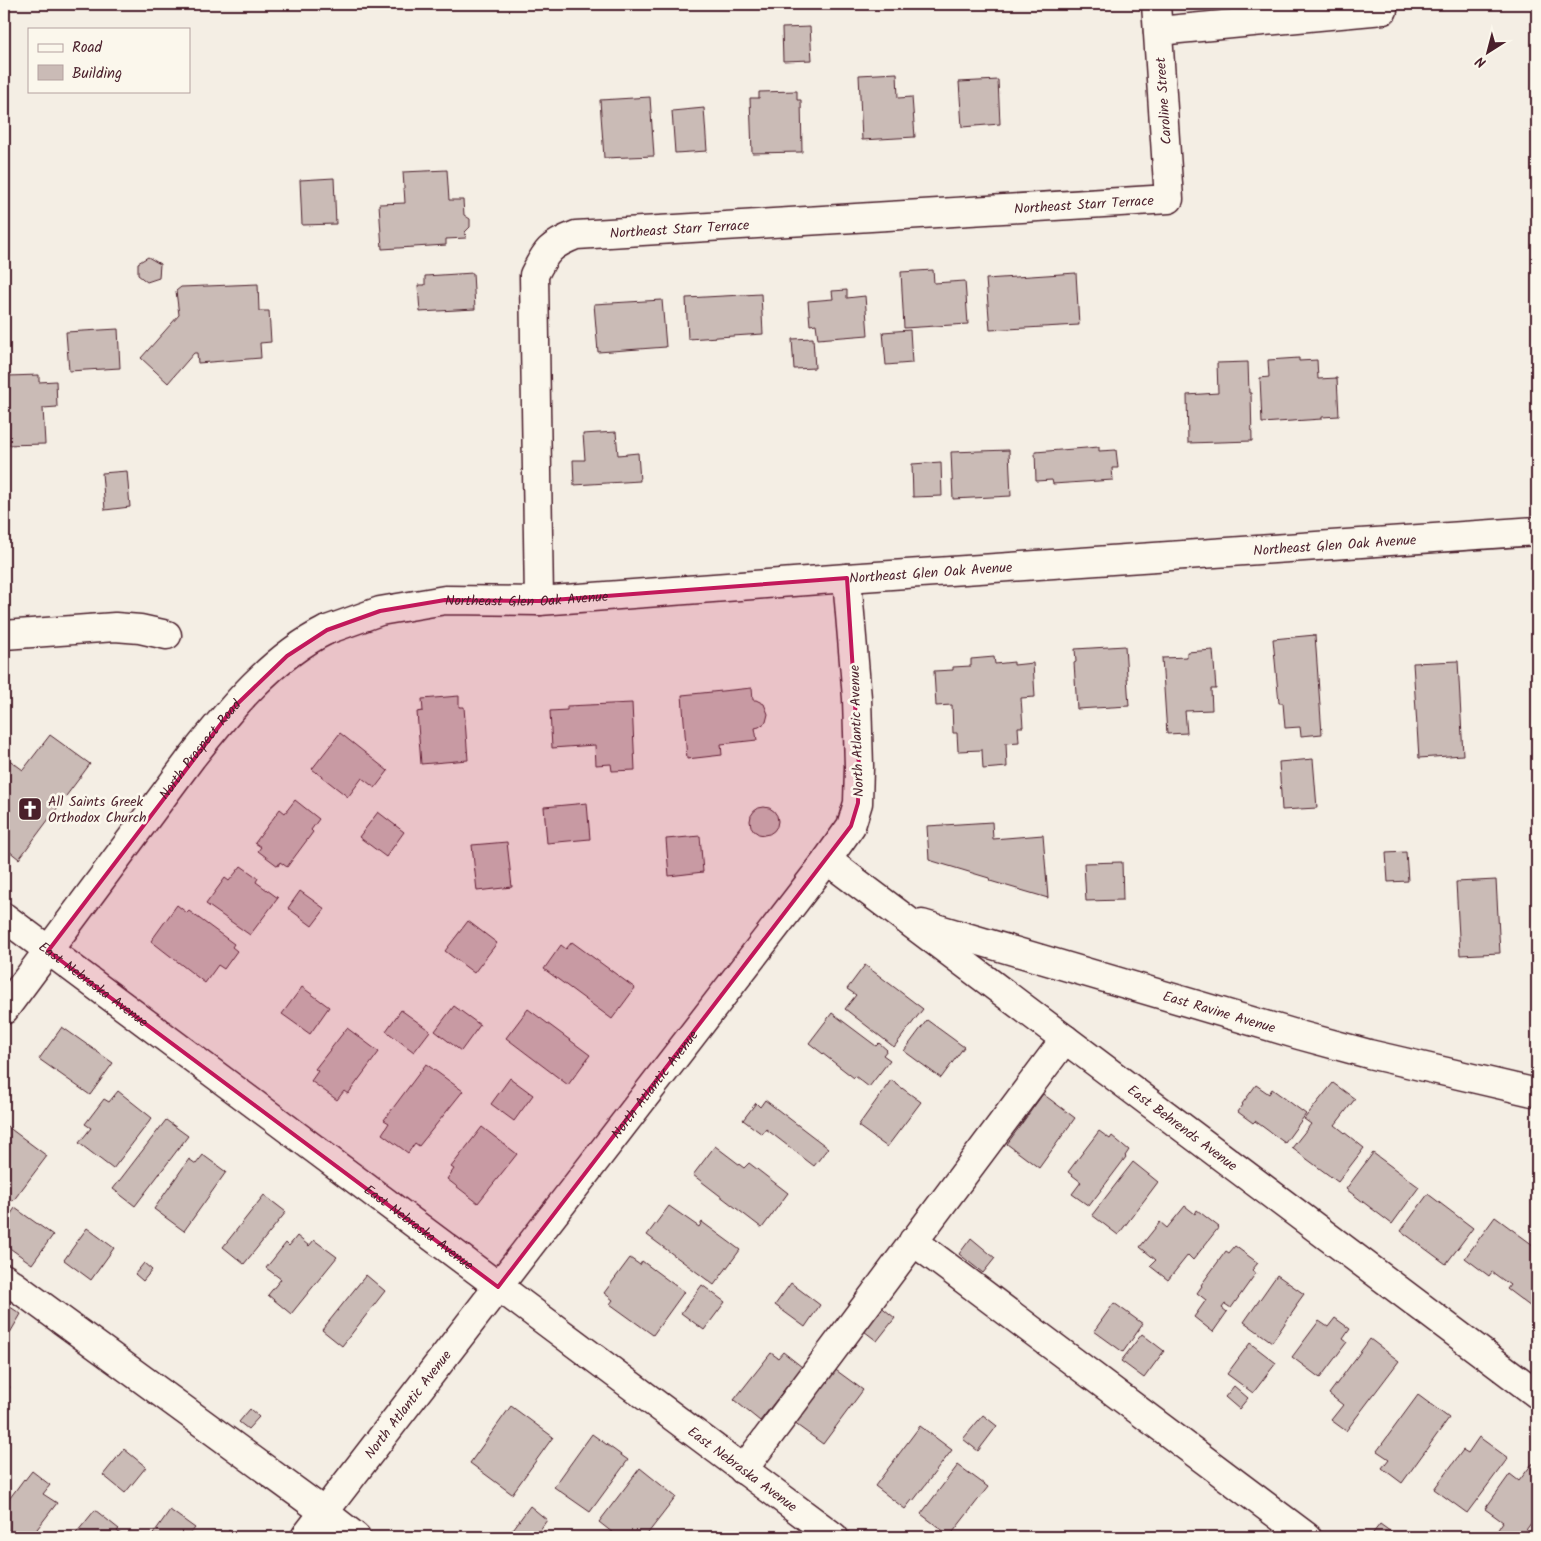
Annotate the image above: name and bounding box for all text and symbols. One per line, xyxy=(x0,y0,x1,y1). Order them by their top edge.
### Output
legend xyxy=(28,28,190,92)
north arrow xyxy=(1464,28,1514,78)
text: Road xyxy=(72,36,103,60)
text: N xyxy=(1471,50,1491,73)
street label: Caroline Street xyxy=(1150,56,1178,145)
text: Building xyxy=(72,62,122,86)
street label: Northeast Starr Terrace xyxy=(1013,190,1155,220)
street label: Northeast Starr Terrace xyxy=(609,214,751,245)
street label: Northeast Glen Oak Avenue xyxy=(1253,529,1418,562)
street label: Northeast Glen Oak Avenue xyxy=(849,557,1014,590)
street label: Northeast Glen Oak Avenue xyxy=(445,586,610,613)
street label: North Atlantic Avenue xyxy=(844,664,870,797)
street label: North Prospect Road xyxy=(154,694,247,804)
place label: All Saints Greek Orthodox Church xyxy=(48,791,146,829)
church icon: All Saints Greek Orthodox Church xyxy=(17,796,43,822)
street label: East Nebraska Avenue xyxy=(34,936,153,1034)
street label: East Ravine Avenue xyxy=(1160,986,1279,1040)
street label: North Atlantic Avenue xyxy=(606,1025,705,1144)
street label: East Behrends Avenue xyxy=(1122,1080,1242,1177)
street label: East Nebraska Avenue xyxy=(359,1179,478,1277)
street label: North Atlantic Avenue xyxy=(359,1345,458,1464)
street label: East Nebraska Avenue xyxy=(683,1421,802,1518)

